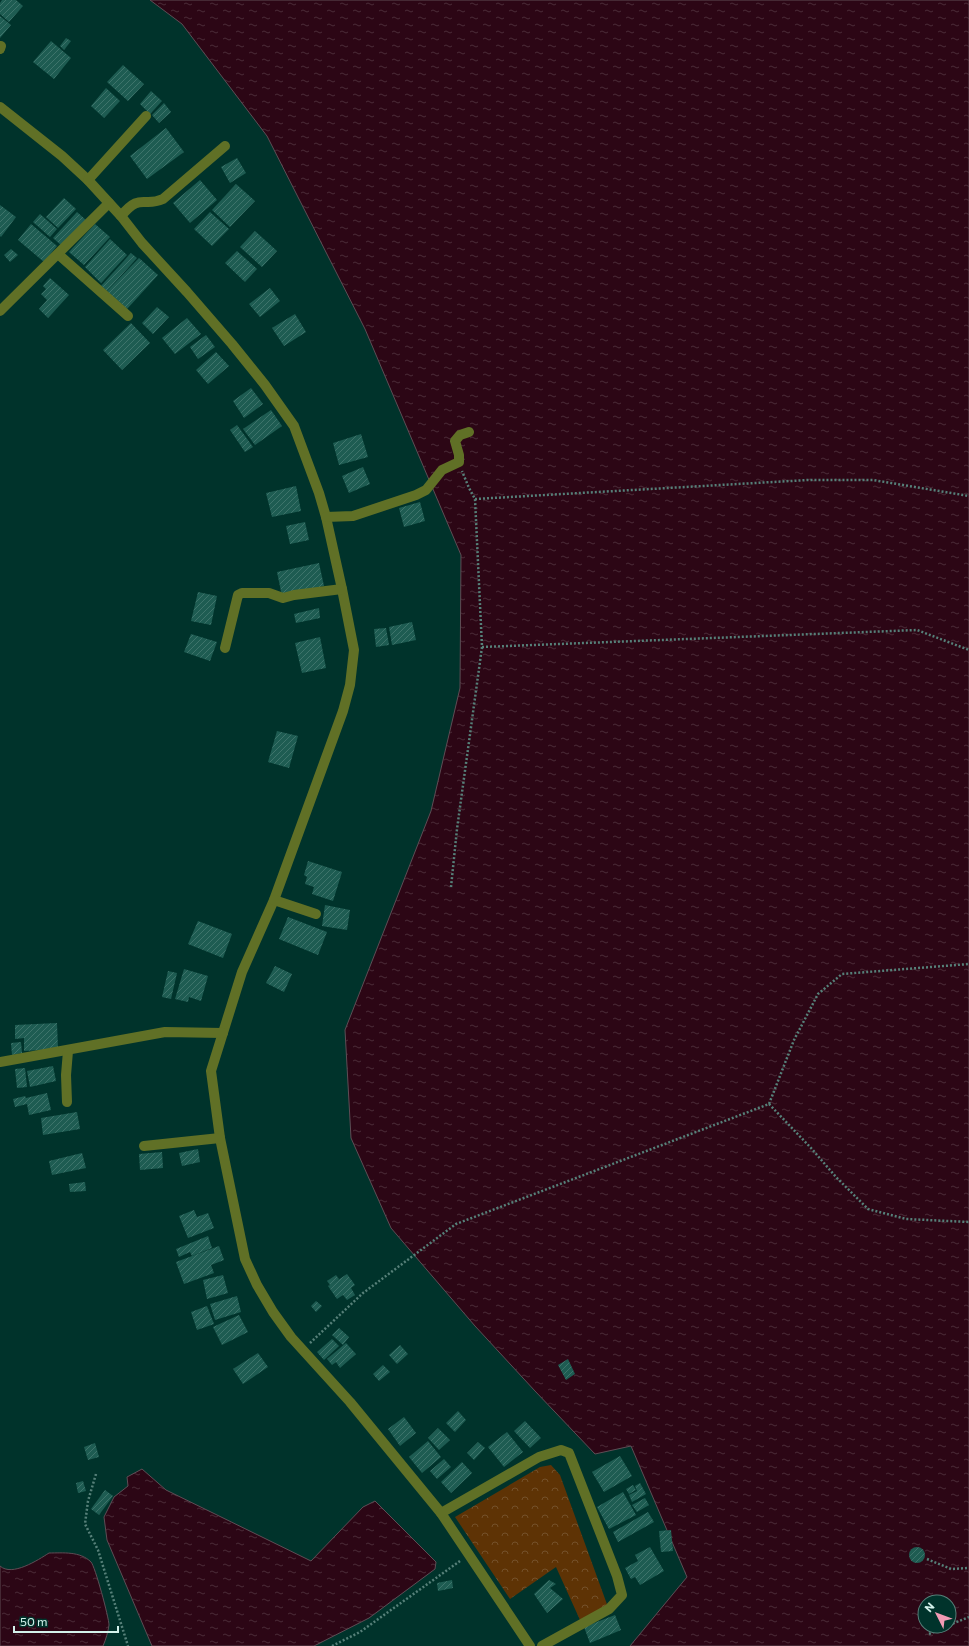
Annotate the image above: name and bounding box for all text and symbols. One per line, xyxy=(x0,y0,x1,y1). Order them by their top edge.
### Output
north arrow xyxy=(917,1594,957,1634)
text: N xyxy=(922,1600,937,1614)
scale bar xyxy=(14,1608,118,1634)
text: 50 m xyxy=(20,1614,48,1628)

